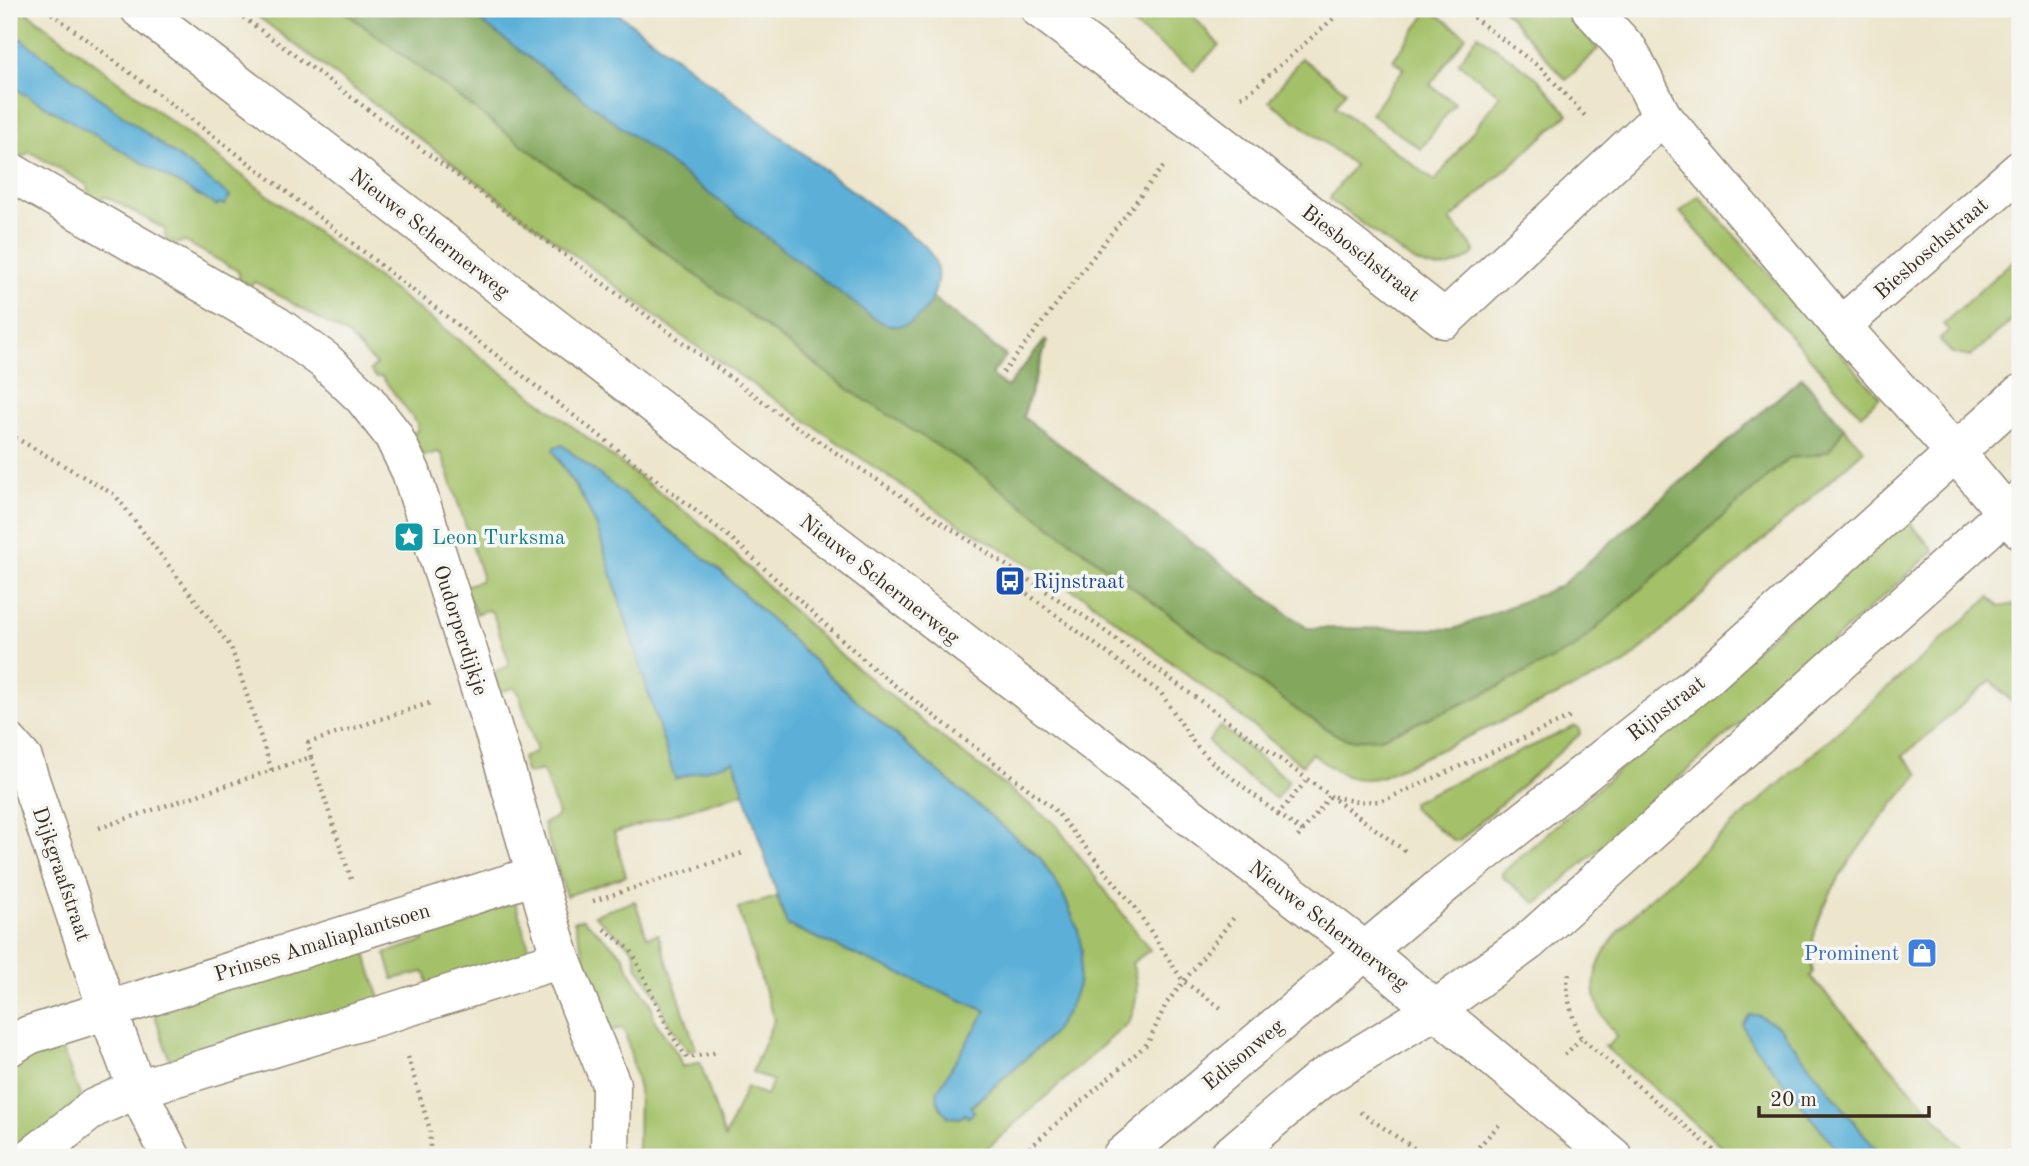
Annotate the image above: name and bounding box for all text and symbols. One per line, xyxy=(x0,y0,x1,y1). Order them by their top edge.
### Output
street label: Nieuwe Schermerweg xyxy=(345,165,514,303)
street label: Biesboschstraat xyxy=(1871,194,1993,304)
street label: Biesboschstraat xyxy=(1297,202,1423,306)
street label: Nieuwe Schermerweg xyxy=(795,511,964,649)
place icon: Leon Turksma xyxy=(392,520,426,554)
place label: Leon Turksma xyxy=(432,528,565,549)
street label: Oudorperdijkje xyxy=(429,563,491,698)
bus stop icon: Rijnstraat xyxy=(993,564,1027,598)
place label: Rijnstraat xyxy=(1033,572,1125,593)
street label: Rijnstraat xyxy=(1624,673,1710,746)
street label: Dijkgraafstraat xyxy=(28,805,93,944)
street label: Nieuwe Schermerweg xyxy=(1244,857,1413,995)
street label: Prinses Amaliaplantsoen xyxy=(212,901,433,986)
shop icon: Prominent xyxy=(1905,936,1939,970)
place label: Prominent xyxy=(1804,944,1899,965)
street label: Edisonweg xyxy=(1200,1015,1289,1095)
scale bar xyxy=(1759,1075,1929,1119)
text: 20 m xyxy=(1770,1090,1817,1111)

